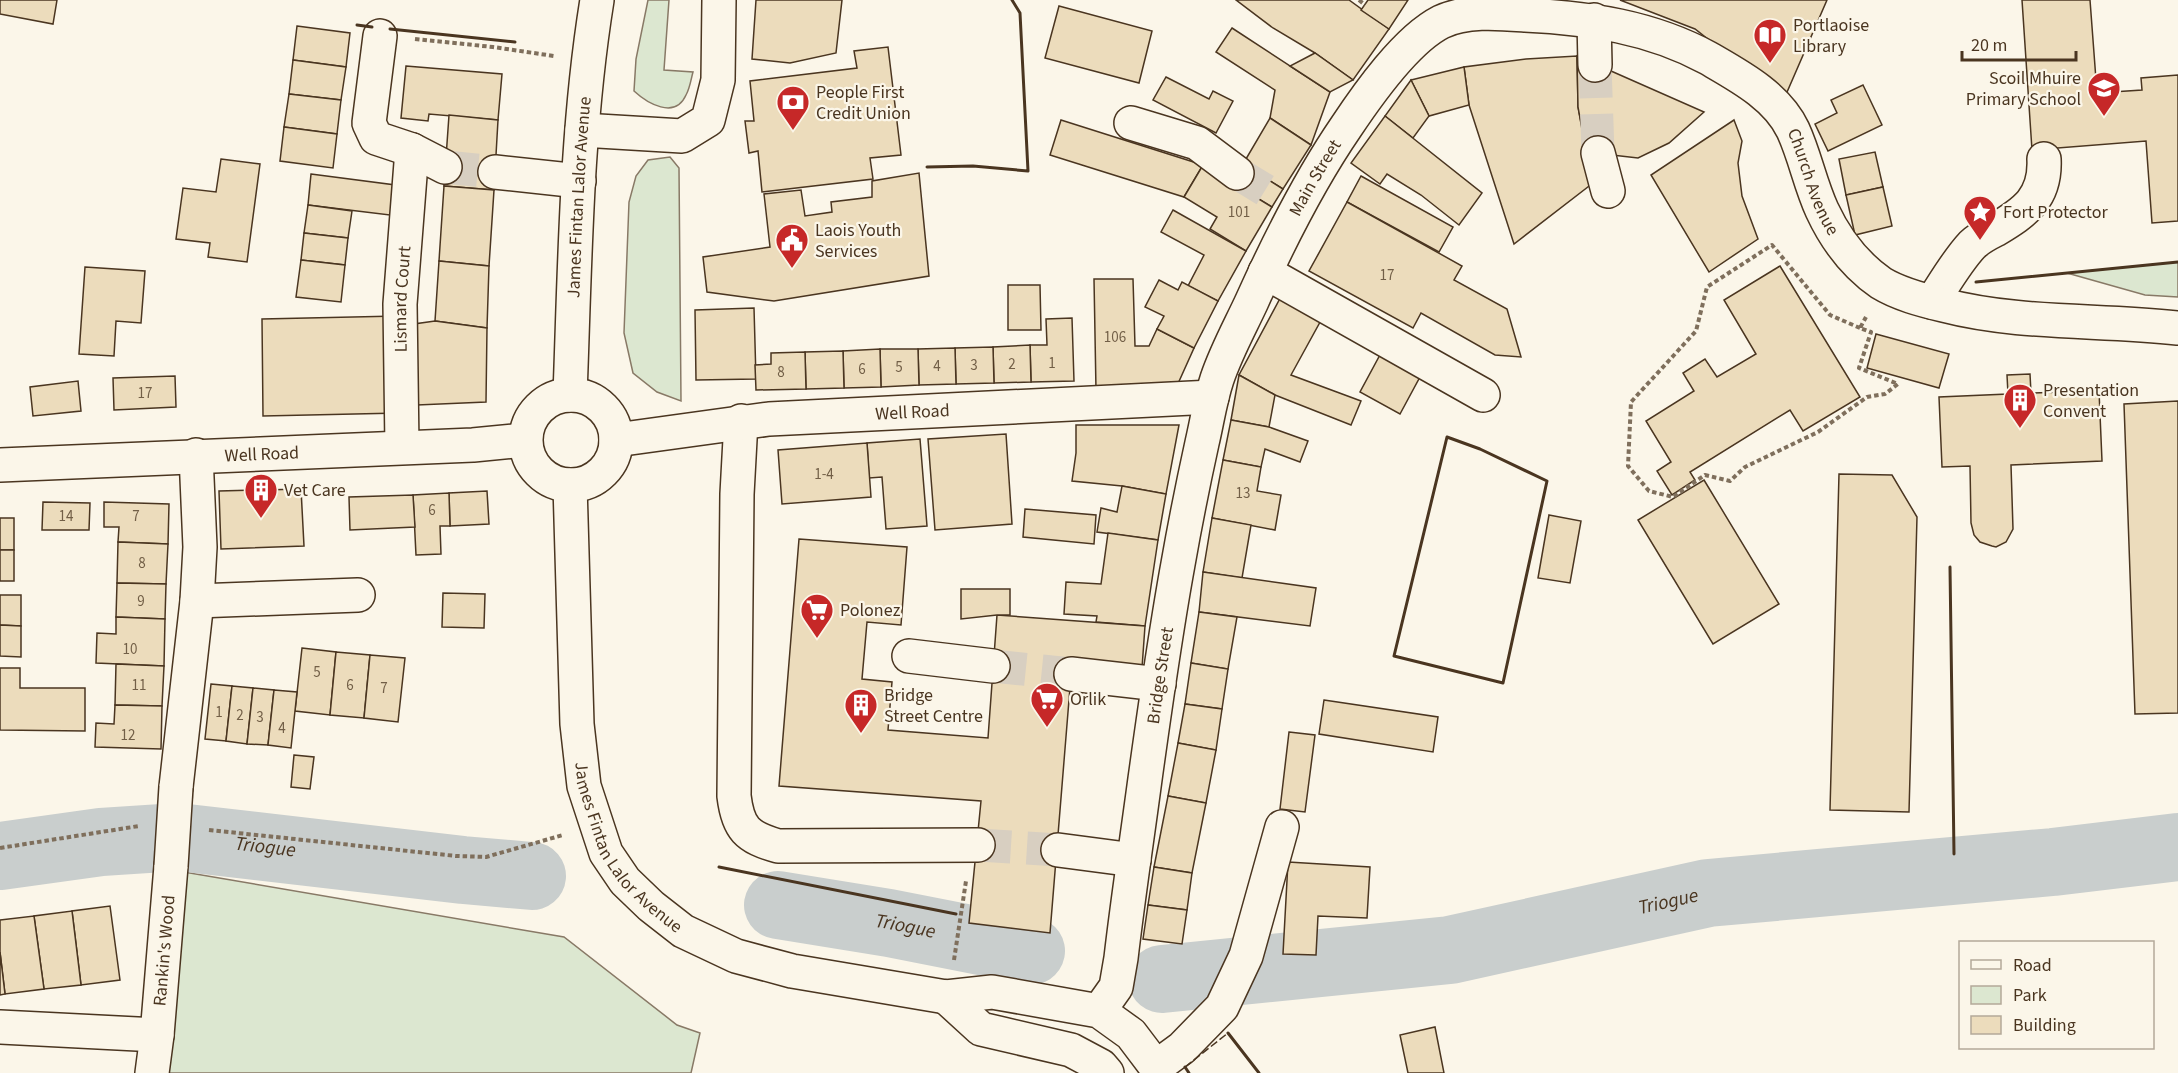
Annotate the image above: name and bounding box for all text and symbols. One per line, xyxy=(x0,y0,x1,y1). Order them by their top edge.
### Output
place label: Portlaoise Library xyxy=(1793,13,1869,59)
library icon: Portlaoise Library xyxy=(1752,17,1788,64)
scale bar xyxy=(1962,24,2076,62)
text: 20 m xyxy=(1971,33,2007,58)
place label: Scoil Mhuire Primary School xyxy=(1966,66,2081,112)
school or university icon: Scoil Mhuire Primary School xyxy=(2086,70,2122,117)
place label: People First Credit Union xyxy=(816,80,911,126)
bank icon: People First Credit Union xyxy=(775,84,811,131)
street label: James Fintan Lalor Avenue xyxy=(561,95,597,298)
street label: Church Avenue xyxy=(1781,124,1846,240)
street label: Main Street xyxy=(1283,134,1347,221)
place icon: Fort Protector xyxy=(1962,194,1998,241)
place label: Fort Protector xyxy=(2003,200,2108,225)
house number: 101 xyxy=(1228,202,1250,223)
place label: Laois Youth Services xyxy=(815,218,901,264)
public building icon: Laois Youth Services xyxy=(774,222,810,269)
street label: Lismard Court xyxy=(387,245,417,352)
house number: 17 xyxy=(1380,265,1394,286)
house number: 106 xyxy=(1104,327,1126,348)
house number: 1 xyxy=(1048,353,1056,374)
house number: 2 xyxy=(1008,354,1016,375)
house number: 3 xyxy=(970,355,978,376)
house number: 4 xyxy=(933,356,941,377)
house number: 5 xyxy=(895,357,903,378)
house number: 6 xyxy=(858,359,866,380)
house number: 8 xyxy=(777,362,785,383)
place label: Presentation Convent xyxy=(2043,378,2139,424)
building icon: Presentation Convent xyxy=(2002,382,2038,429)
house number: 17 xyxy=(138,383,152,404)
street label: Well Road xyxy=(875,398,950,426)
street label: Well Road xyxy=(224,440,300,468)
house number: 1-4 xyxy=(814,464,834,485)
building icon: Vet Care xyxy=(243,472,279,519)
place label: Vet Care xyxy=(284,478,346,503)
house number: 13 xyxy=(1236,483,1250,504)
house number: 6 xyxy=(428,500,436,521)
house number: 14 xyxy=(59,506,74,527)
house number: 7 xyxy=(132,506,140,527)
house number: 8 xyxy=(138,553,146,574)
house number: 9 xyxy=(137,591,145,612)
supermarket icon: Polonez xyxy=(799,592,835,639)
place label: Polonez xyxy=(840,598,901,623)
street label: Bridge Street xyxy=(1140,625,1180,726)
house number: 10 xyxy=(123,639,137,660)
house number: 5 xyxy=(313,662,321,683)
house number: 11 xyxy=(132,675,146,696)
house number: 6 xyxy=(346,675,354,696)
house number: 7 xyxy=(380,678,388,699)
supermarket icon: Orlik xyxy=(1029,681,1065,728)
place label: Bridge Street Centre xyxy=(884,683,983,729)
building icon: Bridge Street Centre xyxy=(843,687,879,734)
place label: Orlik xyxy=(1070,687,1106,712)
house number: 1 xyxy=(215,702,223,723)
house number: 2 xyxy=(236,705,244,726)
house number: 3 xyxy=(256,707,264,728)
house number: 4 xyxy=(278,718,286,739)
house number: 12 xyxy=(121,725,135,746)
street label: James Fintan Lalor Avenue xyxy=(569,760,688,939)
water label: Triogue xyxy=(233,830,297,865)
water label: Triogue xyxy=(1635,882,1701,922)
street label: Rankin's Wood xyxy=(147,894,181,1007)
water label: Triogue xyxy=(873,907,938,946)
legend xyxy=(1959,941,2154,1049)
text: Road xyxy=(2013,953,2052,978)
text: Park xyxy=(2013,983,2047,1008)
text: Building xyxy=(2013,1013,2076,1038)

